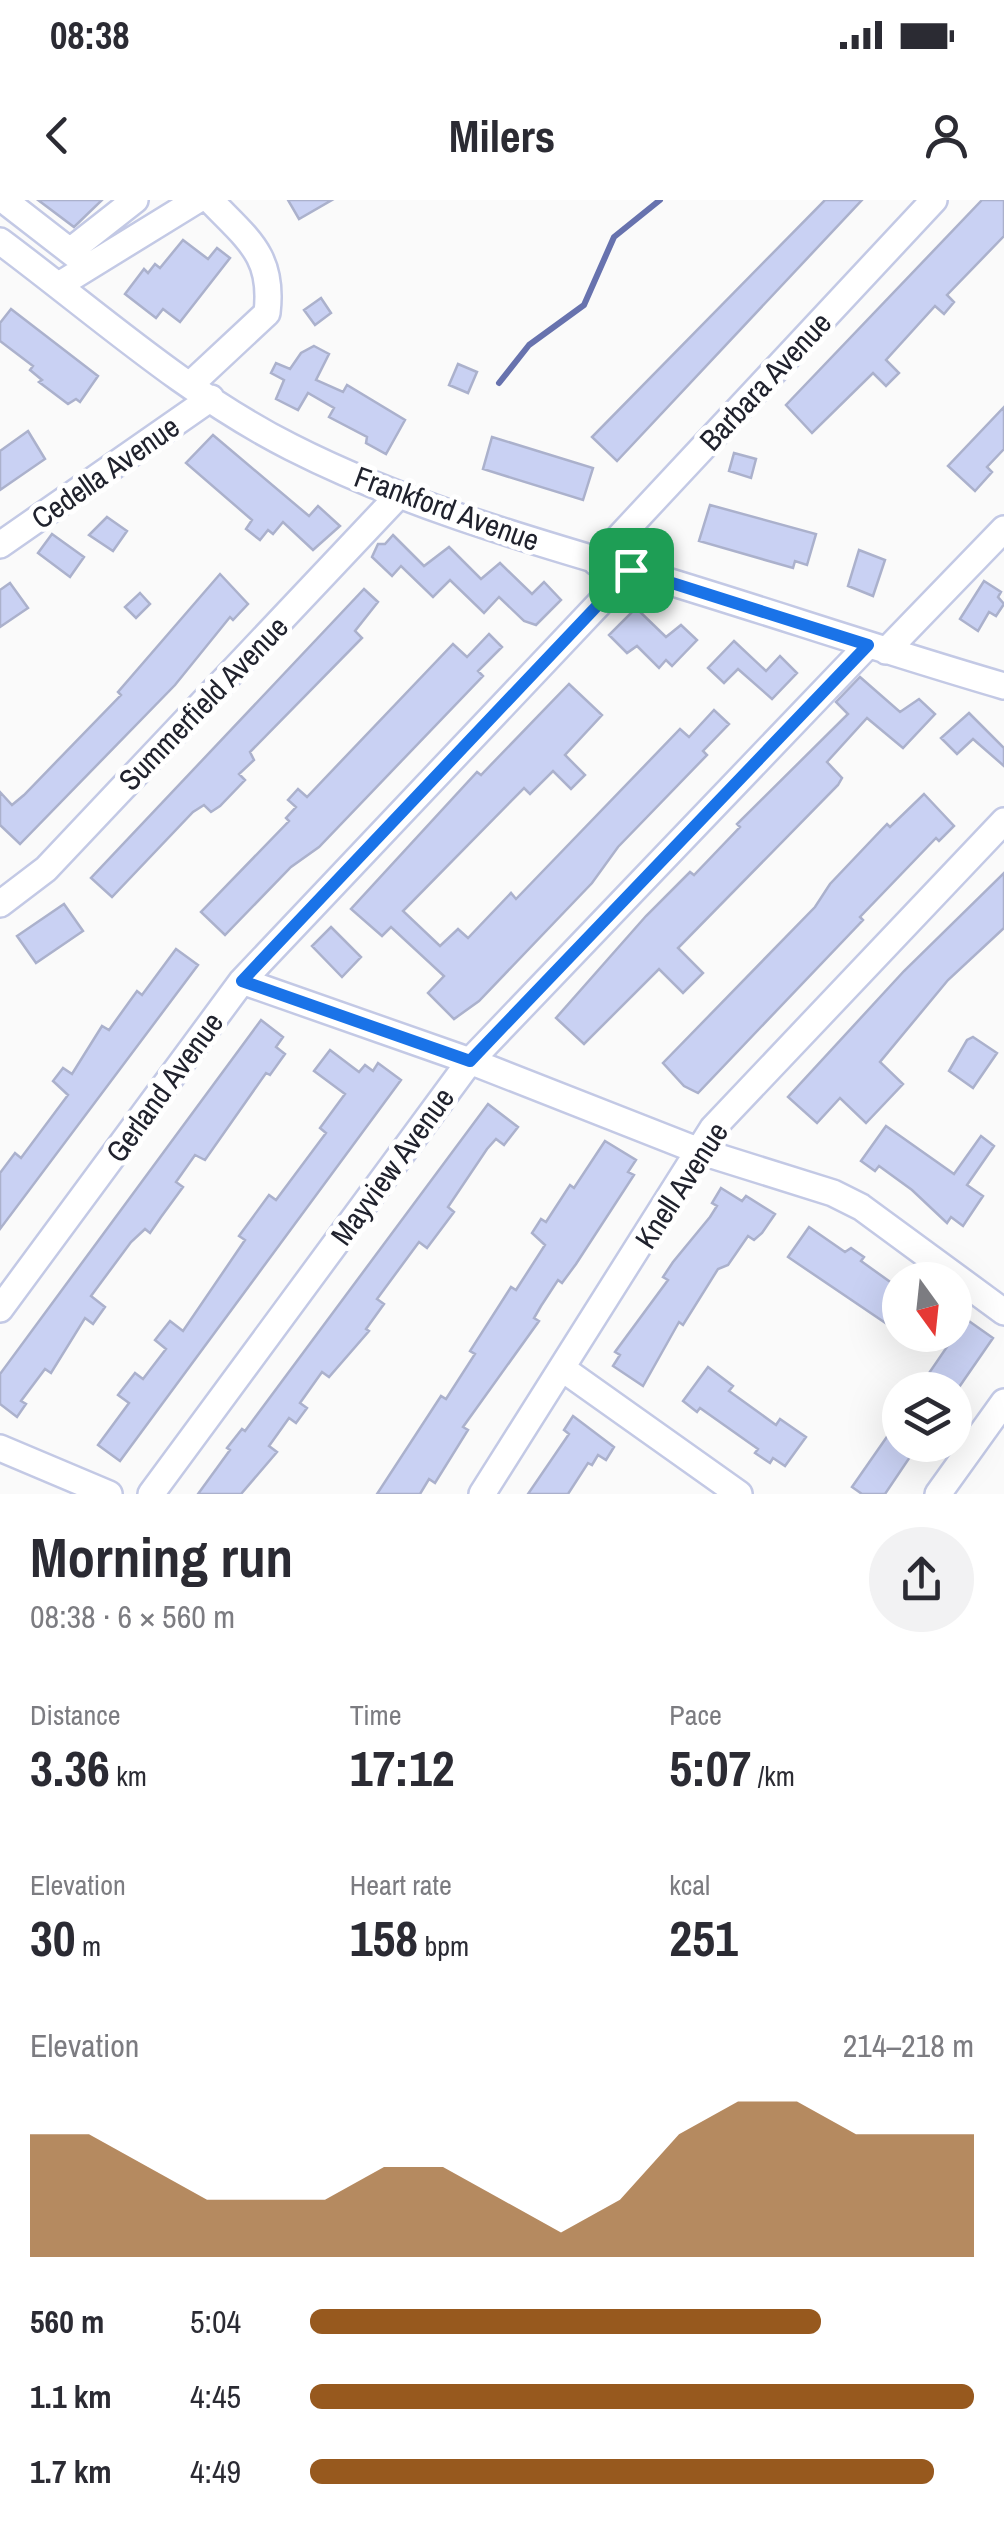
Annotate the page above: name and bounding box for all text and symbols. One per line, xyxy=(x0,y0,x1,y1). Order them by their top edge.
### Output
text: 08:38 xyxy=(50,10,130,61)
text: Milers xyxy=(449,105,555,166)
icon: back xyxy=(30,108,85,163)
icon: person xyxy=(919,108,974,163)
street label: Barbara Avenue xyxy=(690,303,840,459)
street label: Cedella Avenue xyxy=(23,406,187,538)
street label: Frankford Avenue xyxy=(349,456,545,560)
pin xyxy=(589,528,674,613)
icon: arrive xyxy=(604,543,659,598)
street label: Summerfield Avenue xyxy=(109,607,297,799)
street label: Gerland Avenue xyxy=(96,1004,232,1170)
street label: Mayview Avenue xyxy=(321,1079,463,1253)
street label: Knell Avenue xyxy=(625,1114,737,1256)
north arrow xyxy=(882,1262,972,1352)
map controls xyxy=(882,1262,972,1462)
button: layers xyxy=(882,1372,972,1462)
text: Morning run xyxy=(30,1520,293,1594)
button: share xyxy=(869,1527,974,1632)
text: 08:38 · 6 × 560 m xyxy=(30,1595,235,1638)
text: Distance xyxy=(30,1696,121,1734)
text: Time xyxy=(350,1696,401,1734)
text: Pace xyxy=(669,1696,722,1734)
text: 3.36 xyxy=(30,1734,110,1802)
text: 17:12 xyxy=(350,1734,455,1802)
text: 5:07 xyxy=(669,1734,751,1802)
text: km xyxy=(110,1757,147,1795)
text: /km xyxy=(751,1757,795,1795)
text: Elevation xyxy=(30,1866,126,1904)
text: Heart rate xyxy=(350,1866,452,1904)
text: kcal xyxy=(669,1866,710,1904)
text: 30 xyxy=(30,1904,76,1972)
text: 158 xyxy=(350,1904,418,1972)
text: 251 xyxy=(669,1904,738,1972)
text: m xyxy=(76,1927,101,1965)
text: bpm xyxy=(418,1927,469,1965)
text: Elevation xyxy=(30,2024,139,2067)
text: 214–218 m xyxy=(843,2024,974,2067)
text: 560 m xyxy=(30,2300,104,2343)
text: 5:04 xyxy=(190,2300,241,2343)
text: 1.1 km xyxy=(30,2375,112,2418)
text: 4:45 xyxy=(190,2375,241,2418)
text: 1.7 km xyxy=(30,2450,112,2493)
text: 4:49 xyxy=(190,2450,241,2493)

